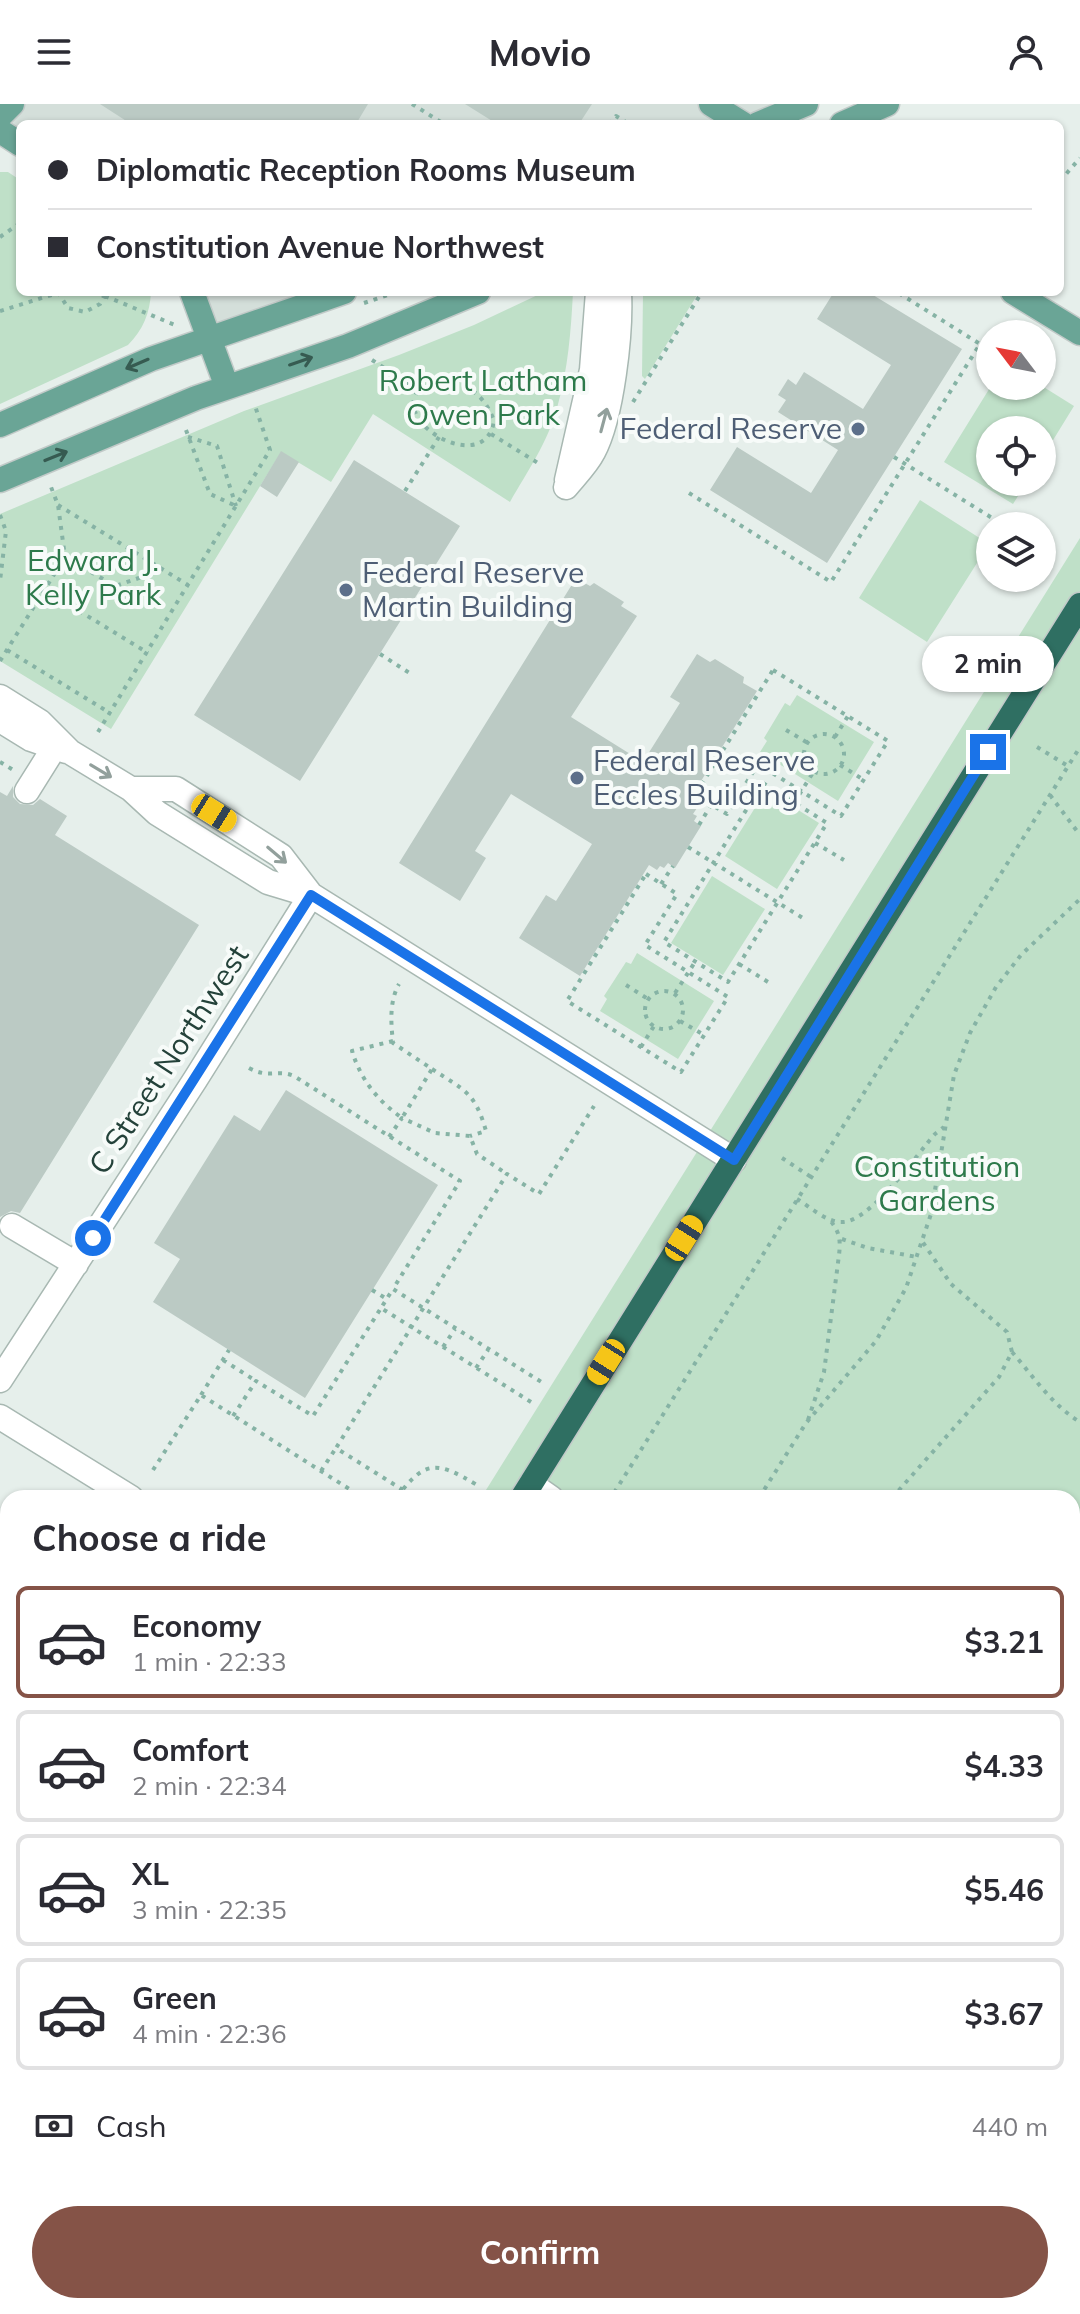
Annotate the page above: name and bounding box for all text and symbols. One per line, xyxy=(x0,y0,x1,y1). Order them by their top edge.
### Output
icon: menu xyxy=(32,30,76,74)
text: Movio xyxy=(489,30,591,75)
icon: person xyxy=(1004,30,1048,74)
text: Diplomatic Reception Rooms Museum xyxy=(96,151,636,189)
text: Constitution Avenue Northwest xyxy=(96,228,544,266)
north arrow xyxy=(976,320,1056,400)
map controls xyxy=(976,320,1056,592)
one-way arrow xyxy=(288,353,313,368)
one-way arrow xyxy=(125,358,150,373)
park label: Robert Latham Owen Park xyxy=(379,361,587,433)
one-way arrow xyxy=(597,407,612,433)
place label: Federal Reserve xyxy=(620,409,842,447)
button: locate xyxy=(976,416,1056,496)
marker: Federal Reserve xyxy=(849,420,867,438)
one-way arrow xyxy=(43,448,68,462)
button: layers xyxy=(976,512,1056,592)
park label: Edward J. Kelly Park xyxy=(25,541,162,613)
place label: Federal Reserve Martin Building xyxy=(362,553,584,625)
marker: Federal Reserve Martin Building xyxy=(337,581,355,599)
callout: 2 min xyxy=(922,636,1054,692)
text: 2 min xyxy=(954,647,1022,680)
route end xyxy=(970,734,1006,770)
place label: Federal Reserve Eccles Building xyxy=(593,741,815,813)
one-way arrow xyxy=(89,763,112,779)
marker: Federal Reserve Eccles Building xyxy=(568,769,586,787)
car xyxy=(187,790,241,836)
one-way arrow xyxy=(266,846,287,864)
street label: C Street Northwest xyxy=(80,938,256,1181)
park label: Constitution Gardens xyxy=(854,1147,1020,1219)
car xyxy=(661,1211,707,1265)
route start xyxy=(75,1220,111,1256)
car xyxy=(583,1335,629,1389)
text: Choose a ride xyxy=(32,1515,266,1560)
icon: car xyxy=(36,1606,108,1678)
text: Economy xyxy=(132,1607,261,1645)
text: $3.21 xyxy=(965,1623,1044,1661)
text: 1 min · 22:33 xyxy=(132,1645,287,1678)
icon: car xyxy=(36,1730,108,1802)
text: Comfort xyxy=(132,1731,249,1769)
text: $4.33 xyxy=(965,1747,1044,1785)
text: 2 min · 22:34 xyxy=(132,1769,287,1802)
icon: car xyxy=(36,1854,108,1926)
text: XL xyxy=(132,1855,169,1893)
text: $5.46 xyxy=(965,1871,1044,1909)
text: 3 min · 22:35 xyxy=(132,1893,287,1926)
icon: car xyxy=(36,1978,108,2050)
text: Green xyxy=(132,1979,217,2017)
text: $3.67 xyxy=(965,1995,1044,2033)
text: 4 min · 22:36 xyxy=(132,2017,287,2050)
icon: cash xyxy=(32,2104,76,2148)
text: Cash xyxy=(96,2107,167,2145)
text: 440 m xyxy=(972,2110,1048,2143)
button: Confirm xyxy=(32,2206,1048,2298)

